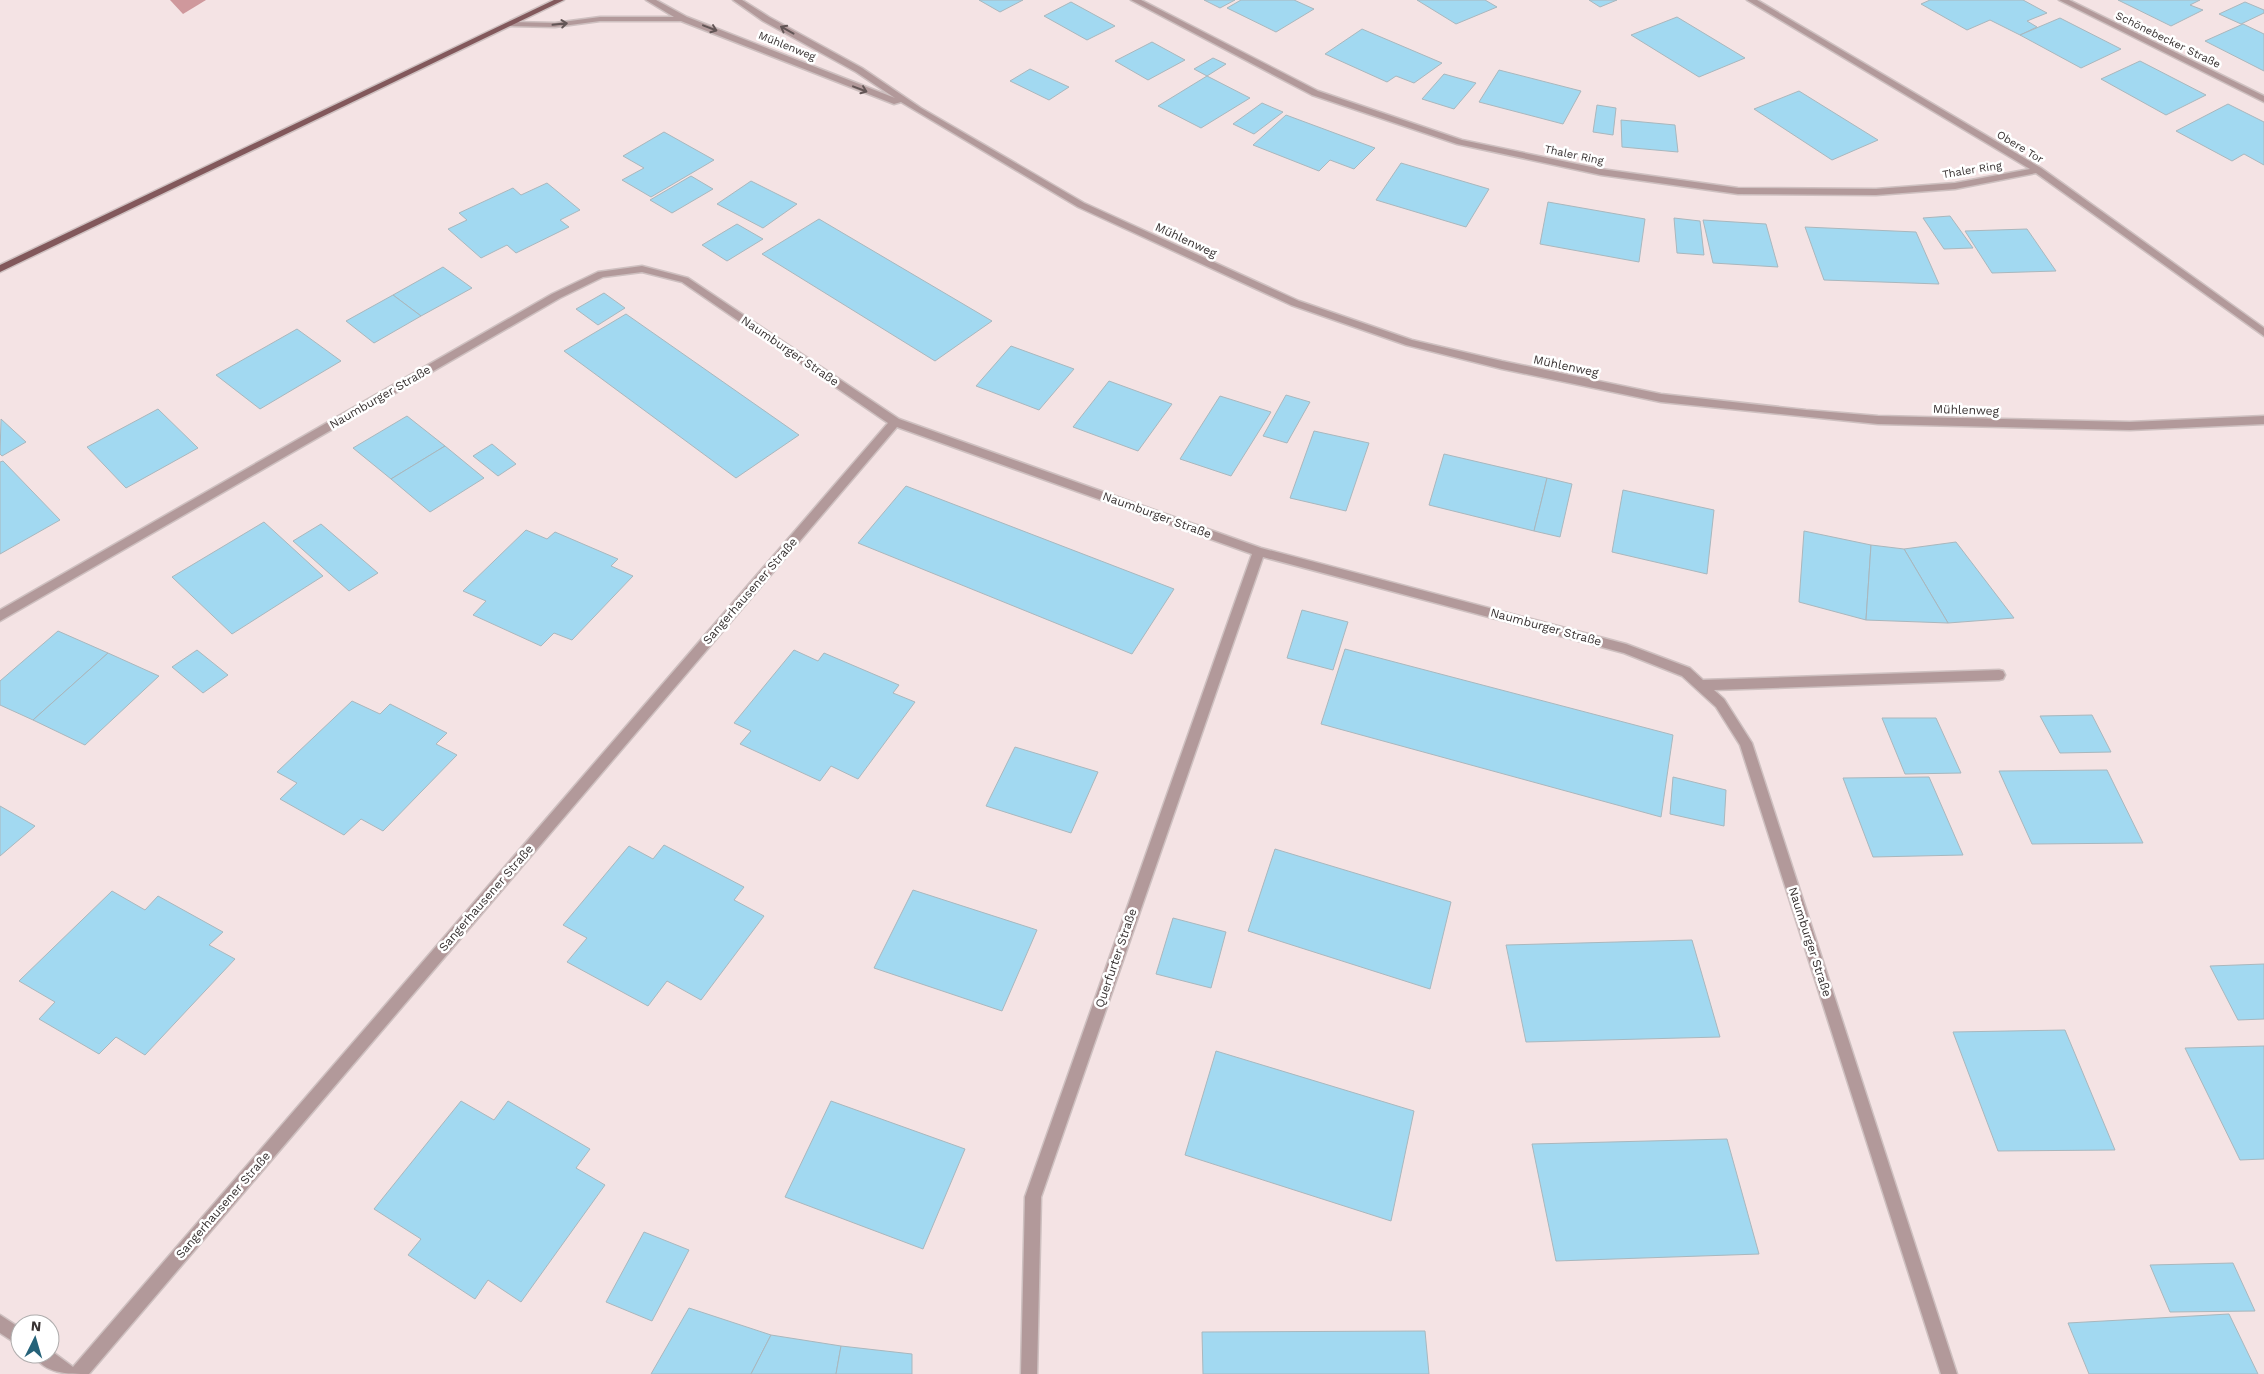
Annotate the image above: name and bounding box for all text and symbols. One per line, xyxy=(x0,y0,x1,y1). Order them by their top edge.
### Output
street label: Schönebecker Straße xyxy=(2114,9,2222,71)
one-way arrow xyxy=(552,19,568,29)
one-way arrow xyxy=(702,25,717,34)
one-way arrow xyxy=(780,25,794,35)
street label: Mühlenweg xyxy=(756,29,818,63)
one-way arrow xyxy=(852,85,868,94)
street label: Obere Tor xyxy=(1994,128,2046,166)
street label: Thaler Ring xyxy=(1543,142,1605,168)
street label: Thaler Ring xyxy=(1941,159,2003,181)
street label: Mühlenweg xyxy=(1153,220,1219,261)
street label: Naumburger Straße xyxy=(739,313,841,389)
street label: Mühlenweg xyxy=(1532,352,1600,380)
street label: Naumburger Straße xyxy=(327,362,433,432)
street label: Mühlenweg xyxy=(1933,402,2000,418)
street label: Naumburger Straße xyxy=(1101,489,1213,541)
street label: Sangerhausener Straße xyxy=(700,535,800,647)
street label: Naumburger Straße xyxy=(1489,605,1603,649)
street label: Sangerhausener Straße xyxy=(436,842,536,954)
street label: Naumburger Straße xyxy=(1786,885,1834,999)
street label: Querfurter Straße xyxy=(1092,906,1140,1009)
street label: Sangerhausener Straße xyxy=(173,1149,273,1261)
north arrow xyxy=(10,1314,60,1364)
text: N xyxy=(30,1318,42,1334)

